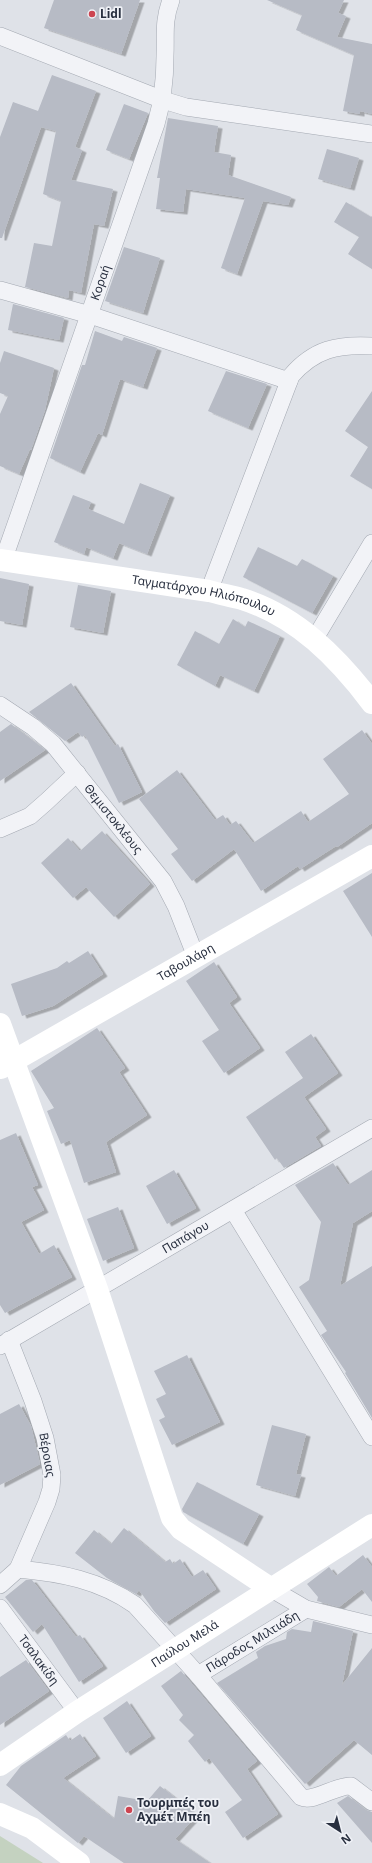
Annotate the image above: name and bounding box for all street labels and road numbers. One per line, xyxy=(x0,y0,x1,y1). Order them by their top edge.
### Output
street label: Κοραή xyxy=(86,262,114,303)
street label: Ταγματάρχου Ηλιόπουλου xyxy=(131,571,279,620)
street label: Θεμιστοκλέους xyxy=(80,780,147,857)
street label: Ταβουλάρη xyxy=(154,939,217,985)
street label: Παπάγου xyxy=(159,1216,212,1257)
street label: Βέροιας xyxy=(35,1431,60,1479)
street label: Πάροδος Μιλτιάδη xyxy=(203,1606,302,1676)
street label: Παύλου Μελά xyxy=(147,1615,222,1671)
street label: Τσαλακίδη xyxy=(15,1631,63,1689)

